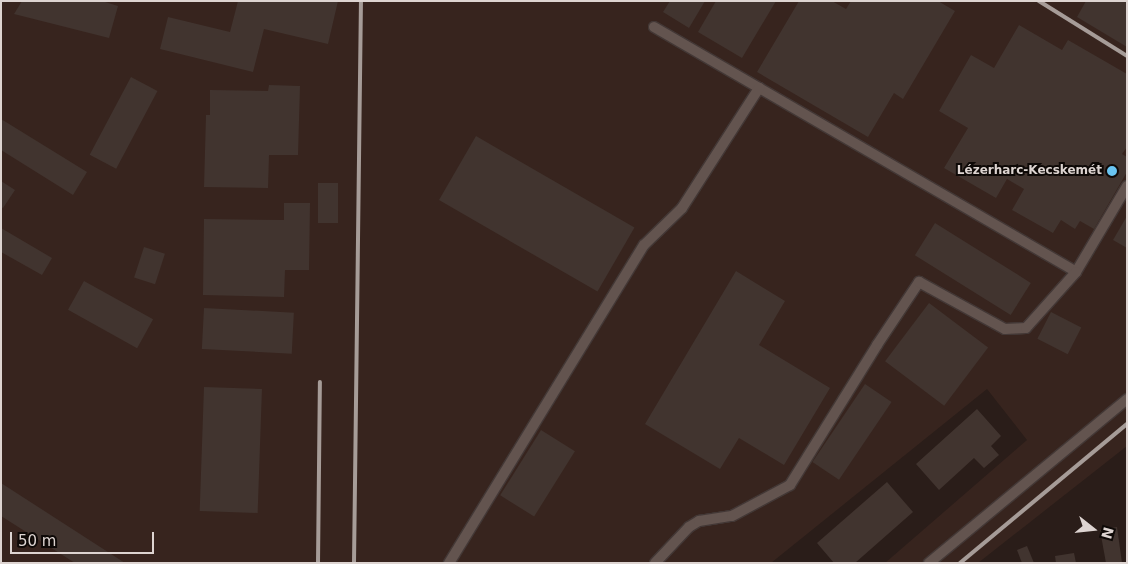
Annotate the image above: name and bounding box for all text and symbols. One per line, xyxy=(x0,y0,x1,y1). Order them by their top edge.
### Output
place label: Lézerharc-Kecskemét xyxy=(957,164,1102,178)
marker: Lézerharc-Kecskemét xyxy=(1106,165,1118,177)
north arrow xyxy=(1068,504,1118,554)
scale bar xyxy=(12,522,156,554)
text: N xyxy=(1098,525,1117,541)
text: 50 m xyxy=(18,532,56,550)

